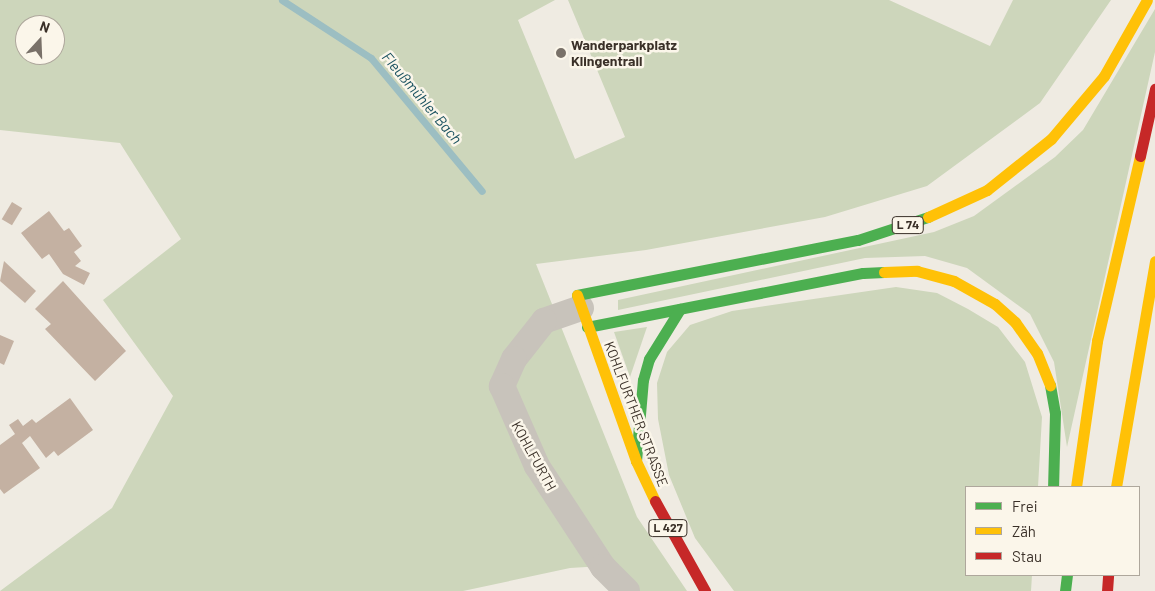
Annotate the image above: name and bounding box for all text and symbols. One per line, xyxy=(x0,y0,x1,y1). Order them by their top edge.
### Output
north arrow xyxy=(15,15,65,65)
text: N xyxy=(38,17,52,36)
place label: Wanderparkplatz Klingentrail xyxy=(571,37,677,70)
marker: Wanderparkplatz Klingentrail xyxy=(555,47,567,59)
water label: Fleußmühler Bach xyxy=(378,48,466,148)
road number: L 74 xyxy=(892,216,924,234)
street label: KOHLFURTHER STRASSE xyxy=(600,339,672,489)
street label: KOHLFURTH xyxy=(508,418,560,494)
legend xyxy=(965,486,1140,576)
text: Frei xyxy=(1012,497,1038,515)
road number: L 427 xyxy=(648,518,688,538)
text: Zäh xyxy=(1012,522,1036,540)
text: Stau xyxy=(1012,547,1042,565)

